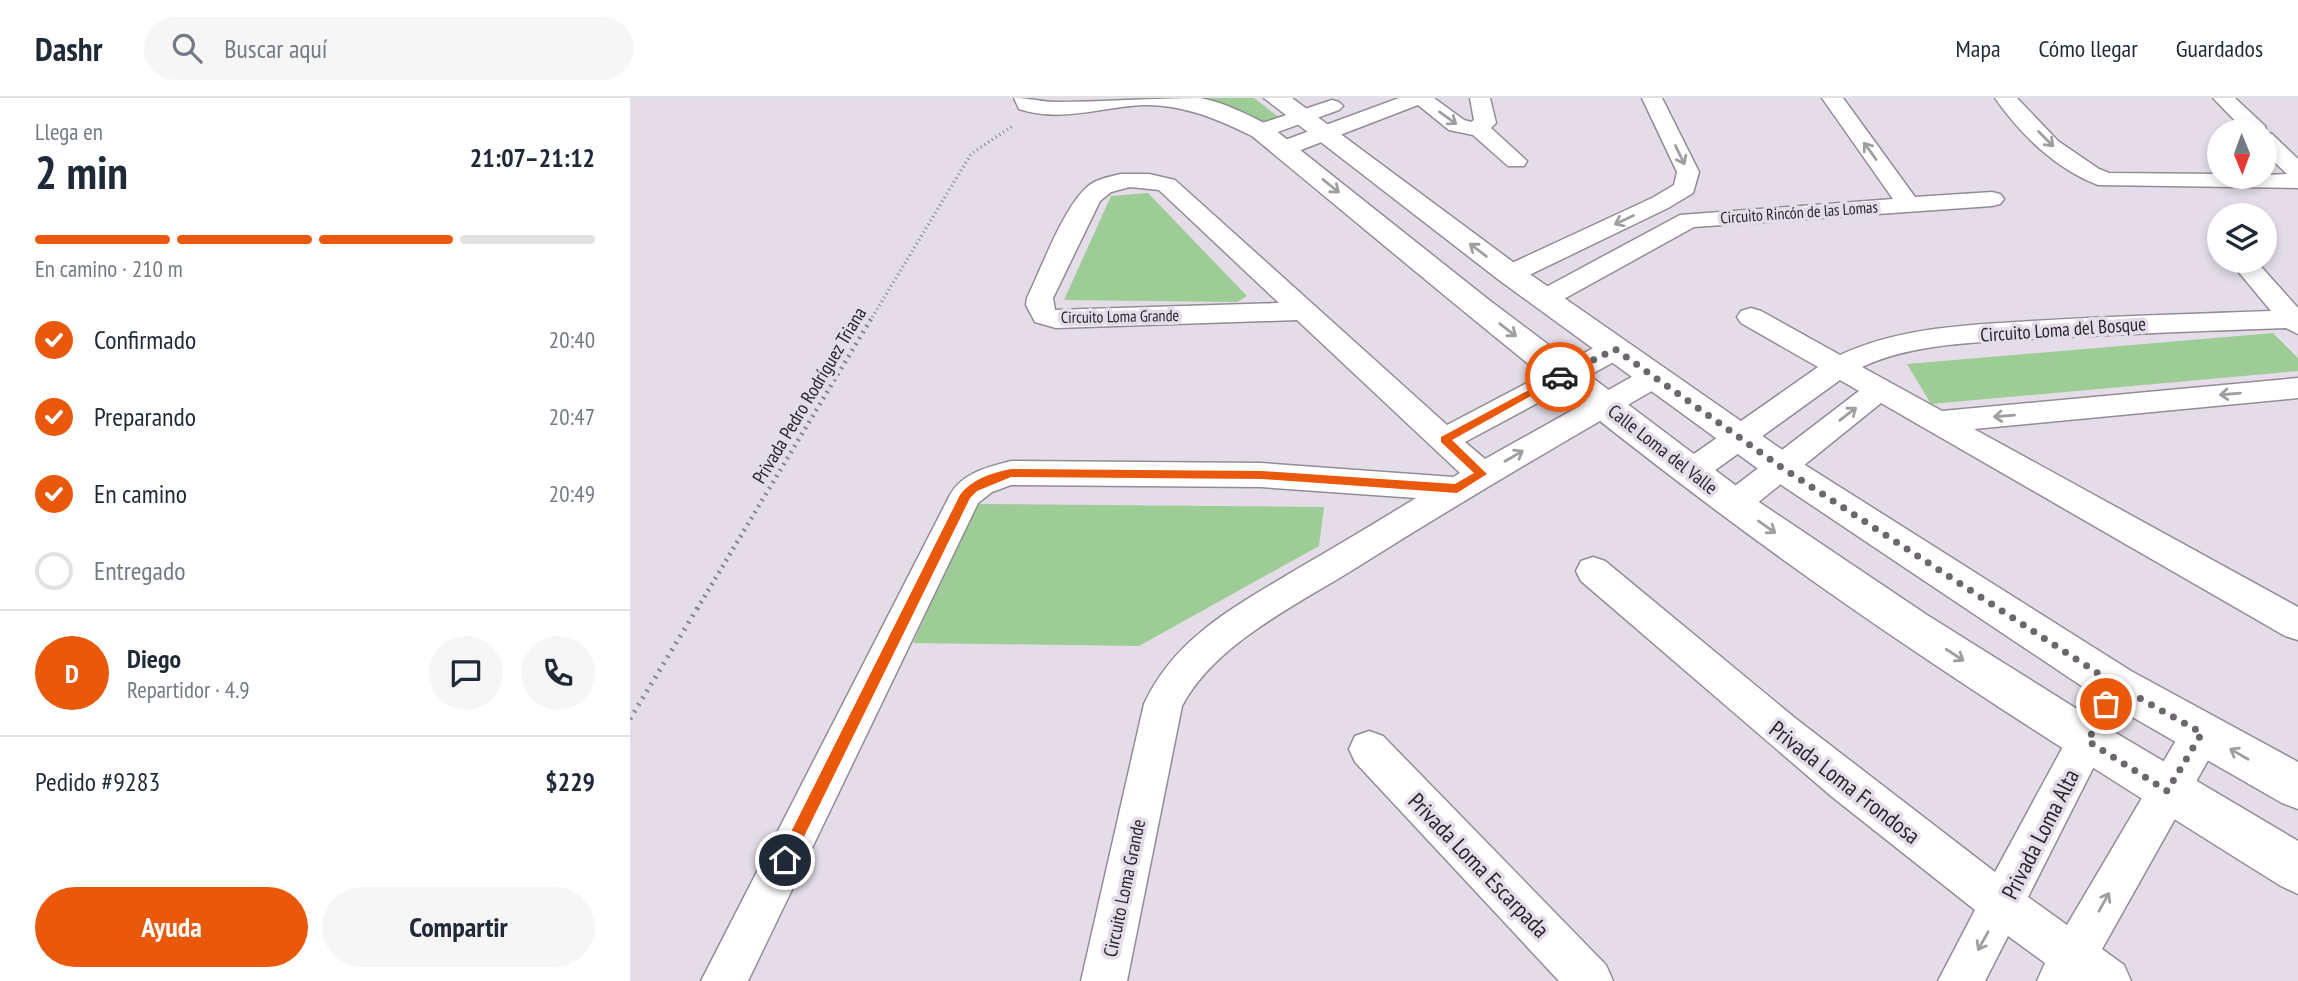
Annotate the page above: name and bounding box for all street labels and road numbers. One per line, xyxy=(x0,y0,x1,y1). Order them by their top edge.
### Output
street label: Circuito Rincón de las Lomas xyxy=(1720,197,1878,227)
street label: Privada Pedro Rodríguez Triana xyxy=(747,302,871,488)
street label: Circuito Loma Grande xyxy=(1061,305,1179,327)
street label: Circuito Loma del Bosque xyxy=(1979,311,2147,347)
street label: Calle Loma del Valle xyxy=(1603,399,1723,499)
street label: Privada Loma Frondosa xyxy=(1764,714,1926,850)
street label: Privada Loma Alta xyxy=(1995,764,2085,904)
street label: Privada Loma Escarpada xyxy=(1402,786,1556,944)
street label: Circuito Loma Grande xyxy=(1098,817,1150,959)

